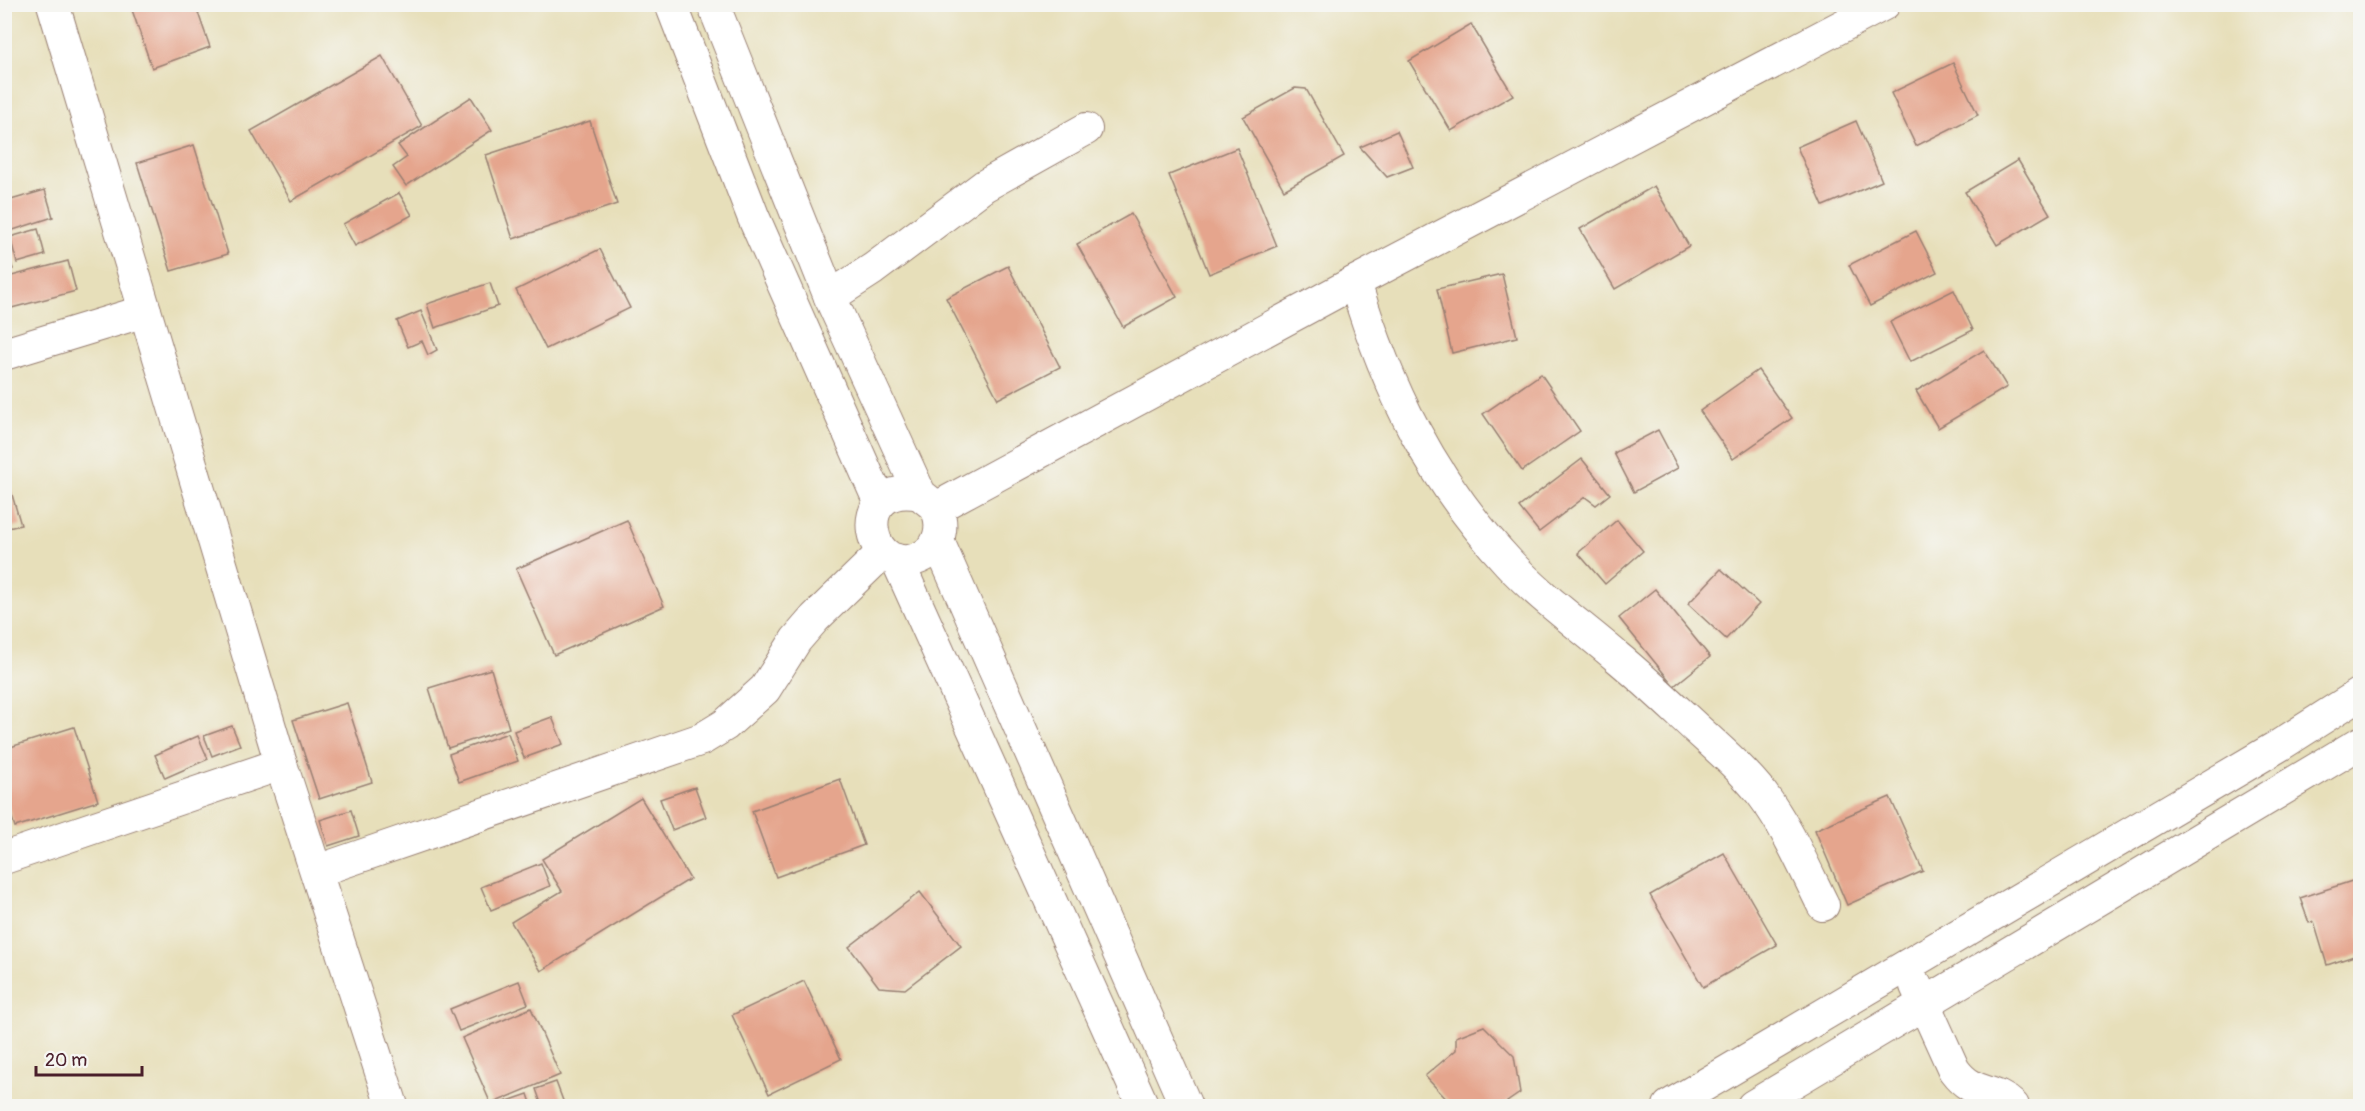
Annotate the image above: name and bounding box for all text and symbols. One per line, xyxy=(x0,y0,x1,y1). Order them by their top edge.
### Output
scale bar xyxy=(36,1039,142,1077)
text: 20 m xyxy=(45,1049,87,1072)

